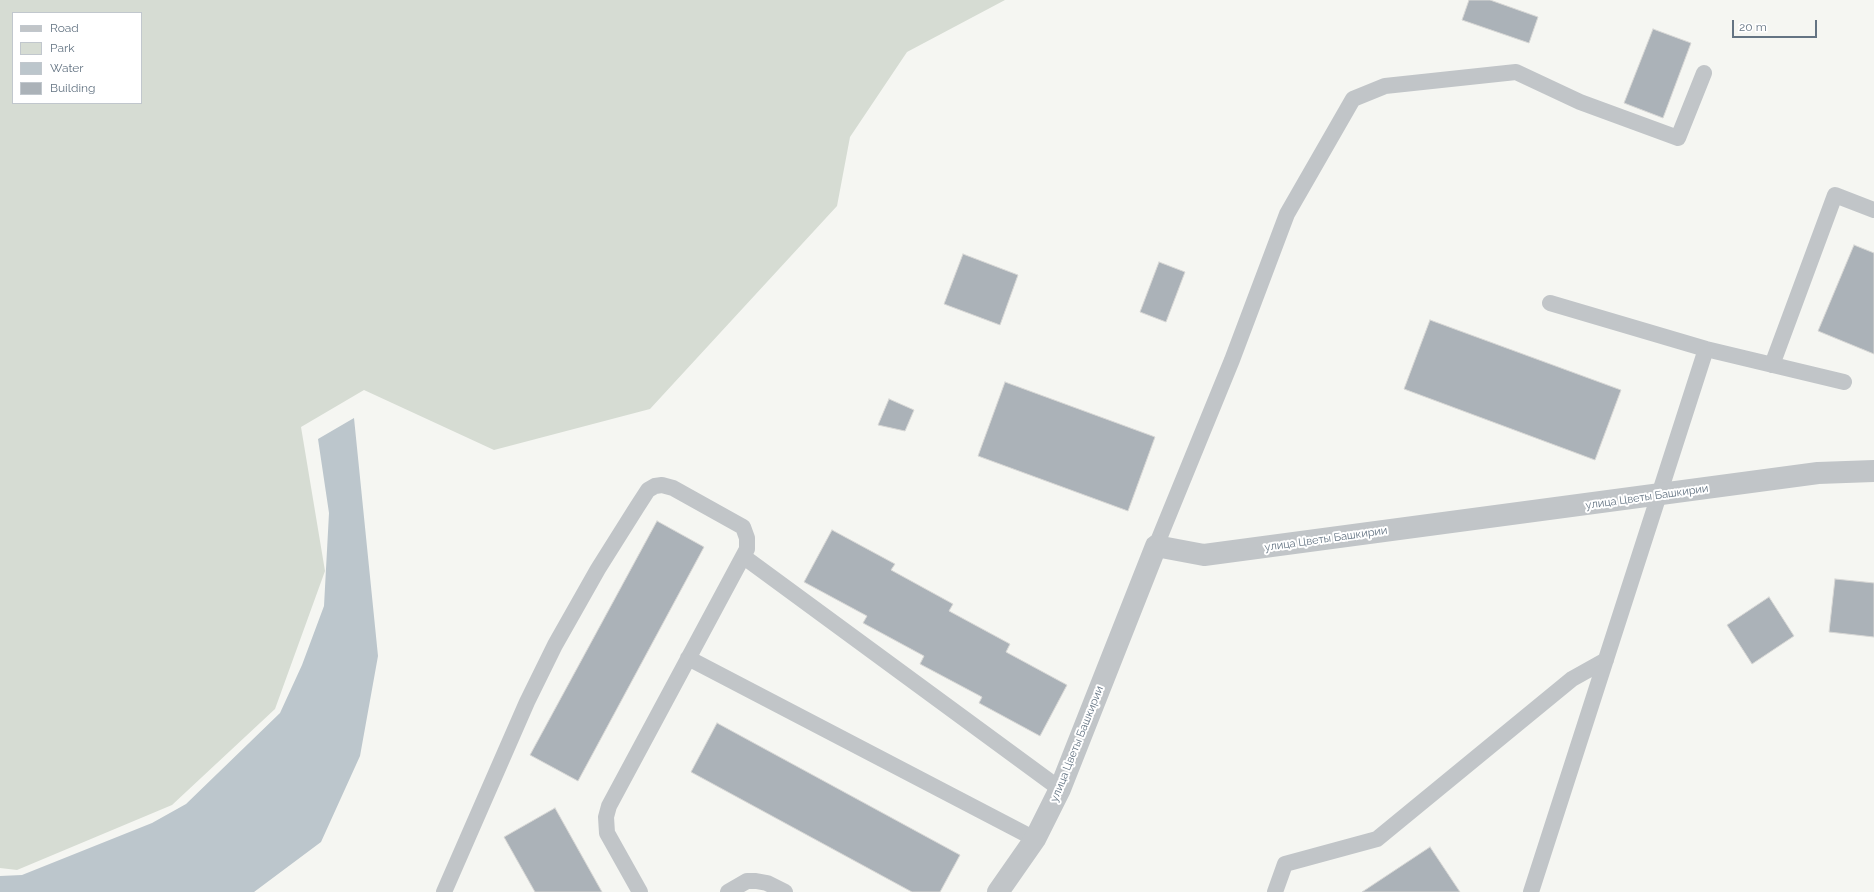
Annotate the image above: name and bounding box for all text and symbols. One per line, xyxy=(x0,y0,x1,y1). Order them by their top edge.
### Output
legend xyxy=(12,12,142,104)
scale bar xyxy=(1734,12,1819,38)
text: 20 m xyxy=(1739,20,1767,34)
text: Road xyxy=(50,21,79,35)
text: Park xyxy=(50,41,75,55)
text: Water xyxy=(50,61,84,75)
text: Building xyxy=(50,81,96,95)
street label: улица Цветы Башкирии xyxy=(1585,482,1709,512)
street label: улица Цветы Башкирии xyxy=(1264,524,1388,554)
street label: улица Цветы Башкирии xyxy=(1048,684,1106,804)

